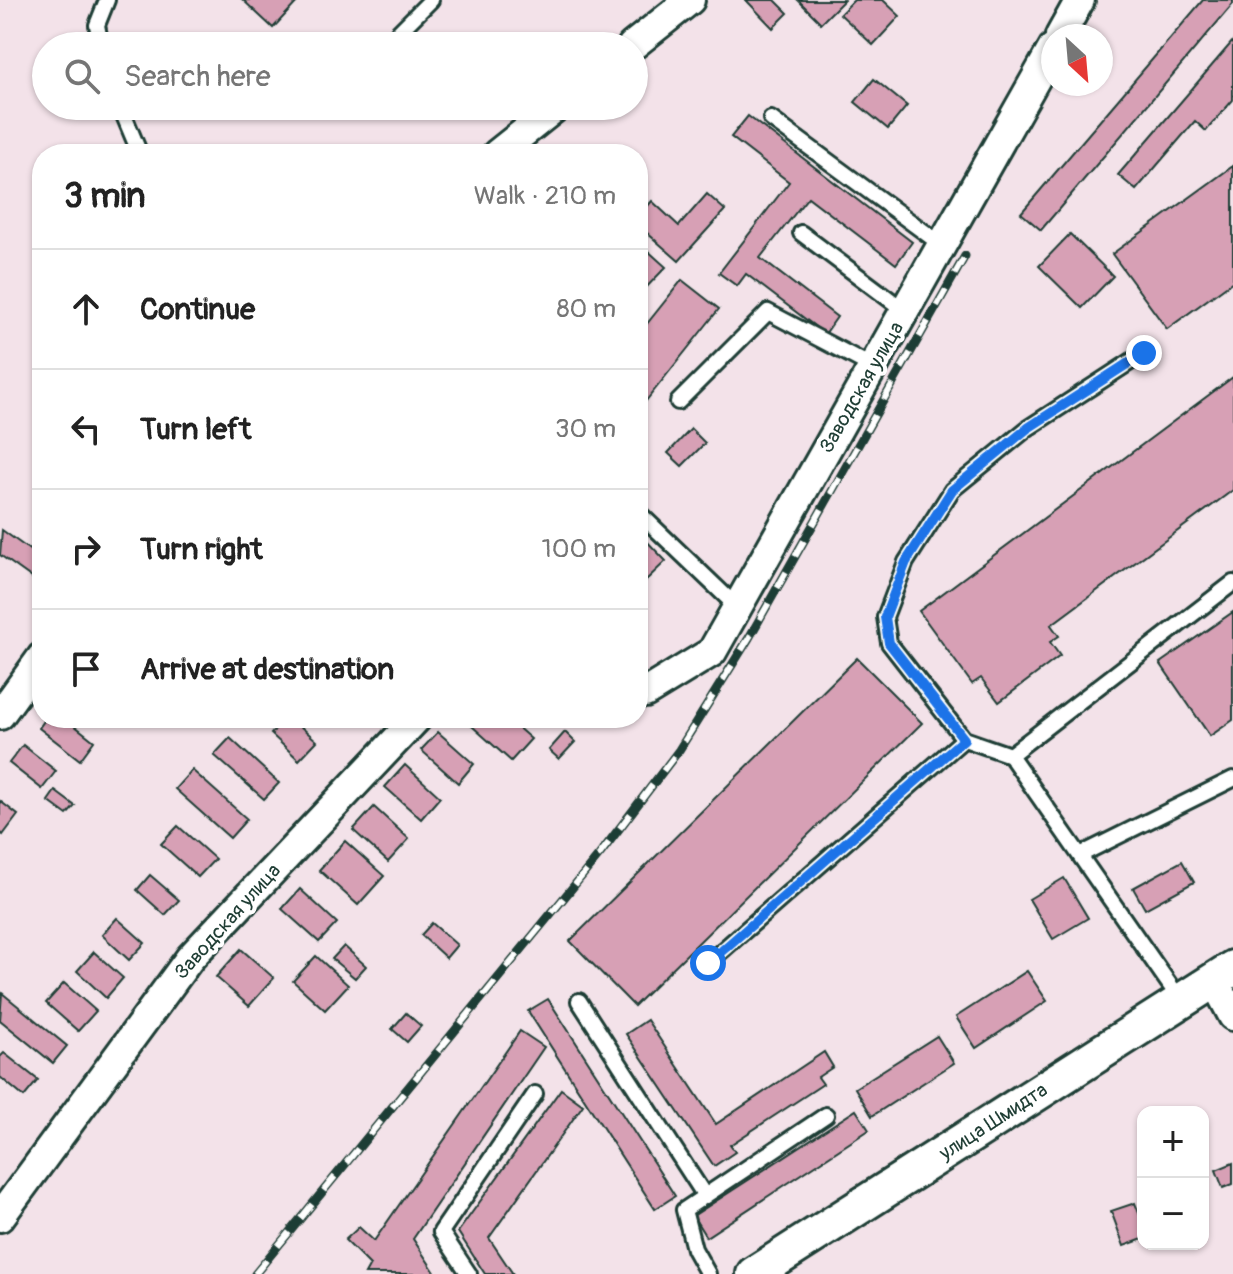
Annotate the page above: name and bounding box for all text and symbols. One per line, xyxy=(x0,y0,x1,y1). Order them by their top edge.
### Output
north arrow xyxy=(1041,24,1113,96)
search box xyxy=(32,32,648,120)
icon: search xyxy=(60,54,104,98)
text: Search here xyxy=(124,58,271,95)
text: 3 min xyxy=(64,175,146,218)
text: Walk · 210 m xyxy=(474,180,616,212)
icon: ahead xyxy=(64,287,108,331)
text: Continue xyxy=(140,291,255,328)
text: 80 m xyxy=(556,293,616,325)
street label: Заводская улица xyxy=(814,317,909,457)
route end xyxy=(1126,335,1162,371)
icon: left xyxy=(64,407,108,451)
text: Turn left xyxy=(140,411,251,448)
text: 30 m xyxy=(555,413,616,445)
icon: right xyxy=(64,527,108,571)
text: Turn right xyxy=(140,531,263,568)
text: 100 m xyxy=(542,533,616,565)
icon: arrive xyxy=(64,647,108,691)
text: Arrive at destination xyxy=(140,651,394,688)
street label: Заводская улица xyxy=(169,858,286,984)
route start xyxy=(690,945,726,981)
street label: улица Шмидта xyxy=(934,1077,1052,1166)
map controls xyxy=(1137,1106,1209,1250)
button: + xyxy=(1137,1106,1209,1178)
button: − xyxy=(1137,1178,1209,1250)

